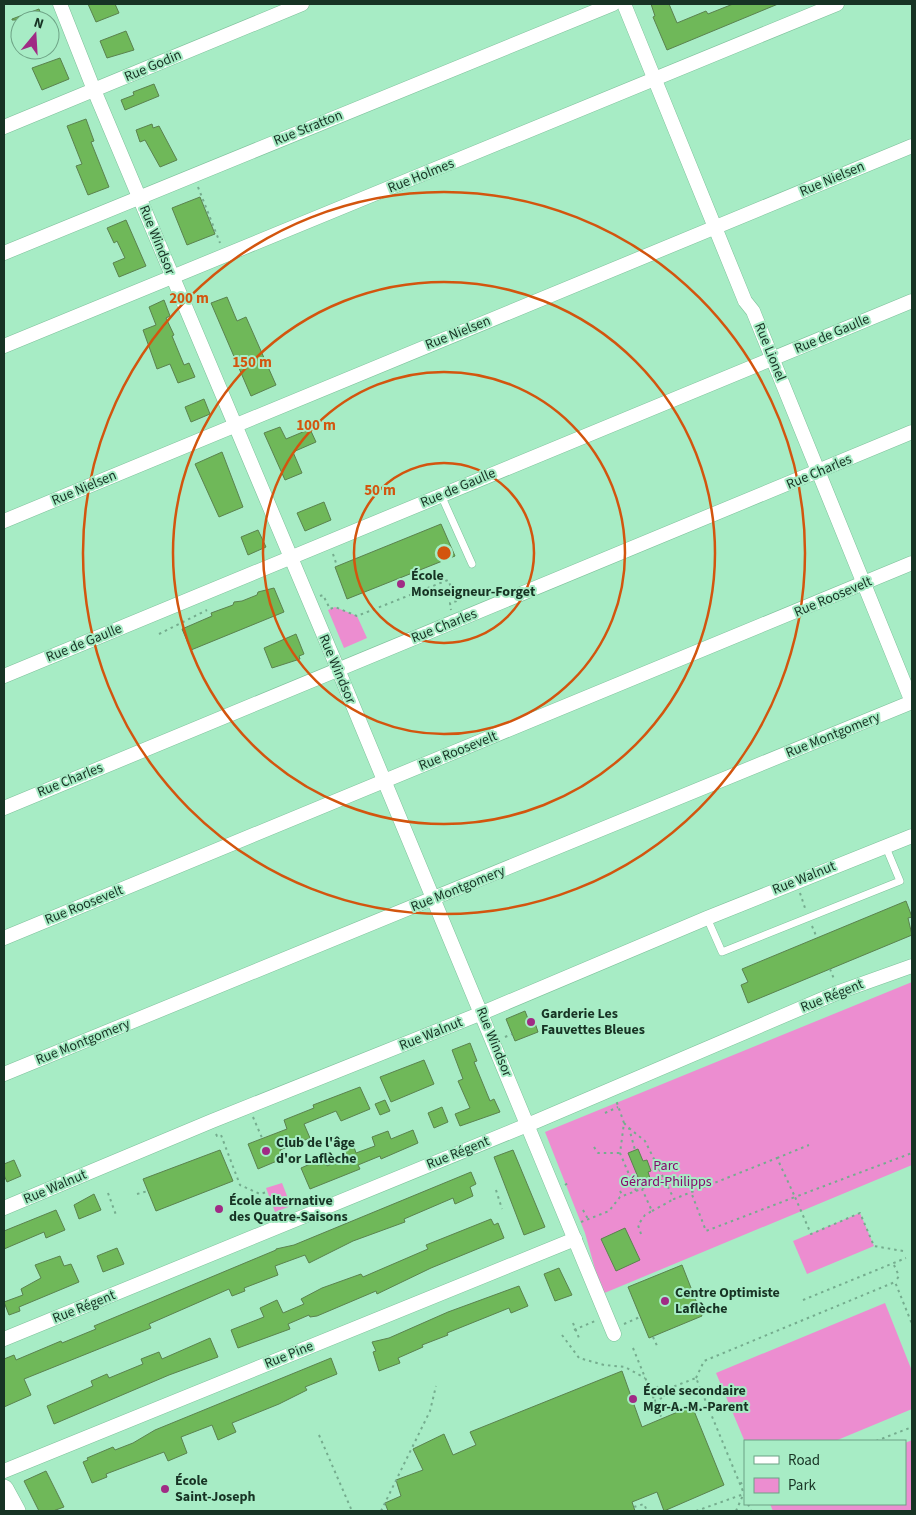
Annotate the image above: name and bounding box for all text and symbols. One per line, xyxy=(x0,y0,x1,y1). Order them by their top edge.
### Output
north arrow xyxy=(10,10,60,60)
text: N xyxy=(31,13,46,35)
street label: Rue Godin xyxy=(121,45,185,87)
street label: Rue Stratton xyxy=(270,105,346,151)
street label: Rue Holmes xyxy=(385,154,457,198)
street label: Rue Nielsen xyxy=(796,156,868,202)
street label: Rue Windsor xyxy=(134,202,180,278)
text: 200 m xyxy=(169,288,209,309)
street label: Rue de Gaulle xyxy=(791,309,873,359)
street label: Rue Nielsen xyxy=(422,311,494,355)
street label: Rue Lionel xyxy=(749,320,791,385)
text: 150 m xyxy=(232,352,272,373)
text: 100 m xyxy=(296,415,336,436)
street label: Rue Charles xyxy=(783,449,855,495)
street label: Rue de Gaulle xyxy=(417,463,499,513)
street label: Rue Nielsen xyxy=(48,465,120,511)
text: 50 m xyxy=(364,480,396,501)
centre of rings xyxy=(435,544,453,562)
place label: École Monseigneur-Forget xyxy=(411,566,536,602)
street label: Rue Roosevelt xyxy=(791,571,875,622)
marker: École Monseigneur-Forget xyxy=(395,578,407,590)
street label: Rue Charles xyxy=(408,604,480,648)
street label: Rue de Gaulle xyxy=(43,619,125,667)
street label: Rue Windsor xyxy=(313,631,361,707)
street label: Rue Montgomery xyxy=(783,707,884,763)
street label: Rue Roosevelt xyxy=(416,726,500,776)
street label: Rue Charles xyxy=(34,758,106,802)
street label: Rue Walnut xyxy=(769,856,839,900)
street label: Rue Montgomery xyxy=(408,861,509,917)
street label: Rue Roosevelt xyxy=(42,880,126,930)
street label: Rue Régent xyxy=(798,974,867,1018)
street label: Rue Windsor xyxy=(471,1004,517,1080)
place label: Garderie Les Fauvettes Bleues xyxy=(541,1004,645,1040)
street label: Rue Walnut xyxy=(396,1012,466,1056)
street label: Rue Montgomery xyxy=(33,1014,134,1070)
marker: Garderie Les Fauvettes Bleues xyxy=(525,1016,537,1028)
street label: Rue Régent xyxy=(424,1131,493,1175)
place label: Club de l'âge d'or Laflèche xyxy=(276,1133,357,1169)
marker: Club de l'âge d'or Laflèche xyxy=(260,1145,272,1157)
park label: Parc Gérard-Philipps xyxy=(620,1156,712,1192)
street label: Rue Walnut xyxy=(20,1165,90,1209)
place label: École alternative des Quatre-Saisons xyxy=(229,1191,348,1227)
marker: École alternative des Quatre-Saisons xyxy=(213,1203,225,1215)
place label: Centre Optimiste Laflèche xyxy=(675,1283,780,1319)
street label: Rue Régent xyxy=(50,1285,119,1329)
marker: Centre Optimiste Laflèche xyxy=(659,1295,671,1307)
street label: Rue Pine xyxy=(261,1336,317,1374)
place label: École secondaire Mgr-A.-M.-Parent xyxy=(643,1381,749,1417)
marker: École secondaire Mgr-A.-M.-Parent xyxy=(627,1393,639,1405)
legend xyxy=(744,1440,906,1505)
text: Road xyxy=(788,1450,820,1471)
place label: École Saint-Joseph xyxy=(175,1471,256,1507)
text: Park xyxy=(788,1475,817,1496)
marker: École Saint-Joseph xyxy=(159,1483,171,1495)

